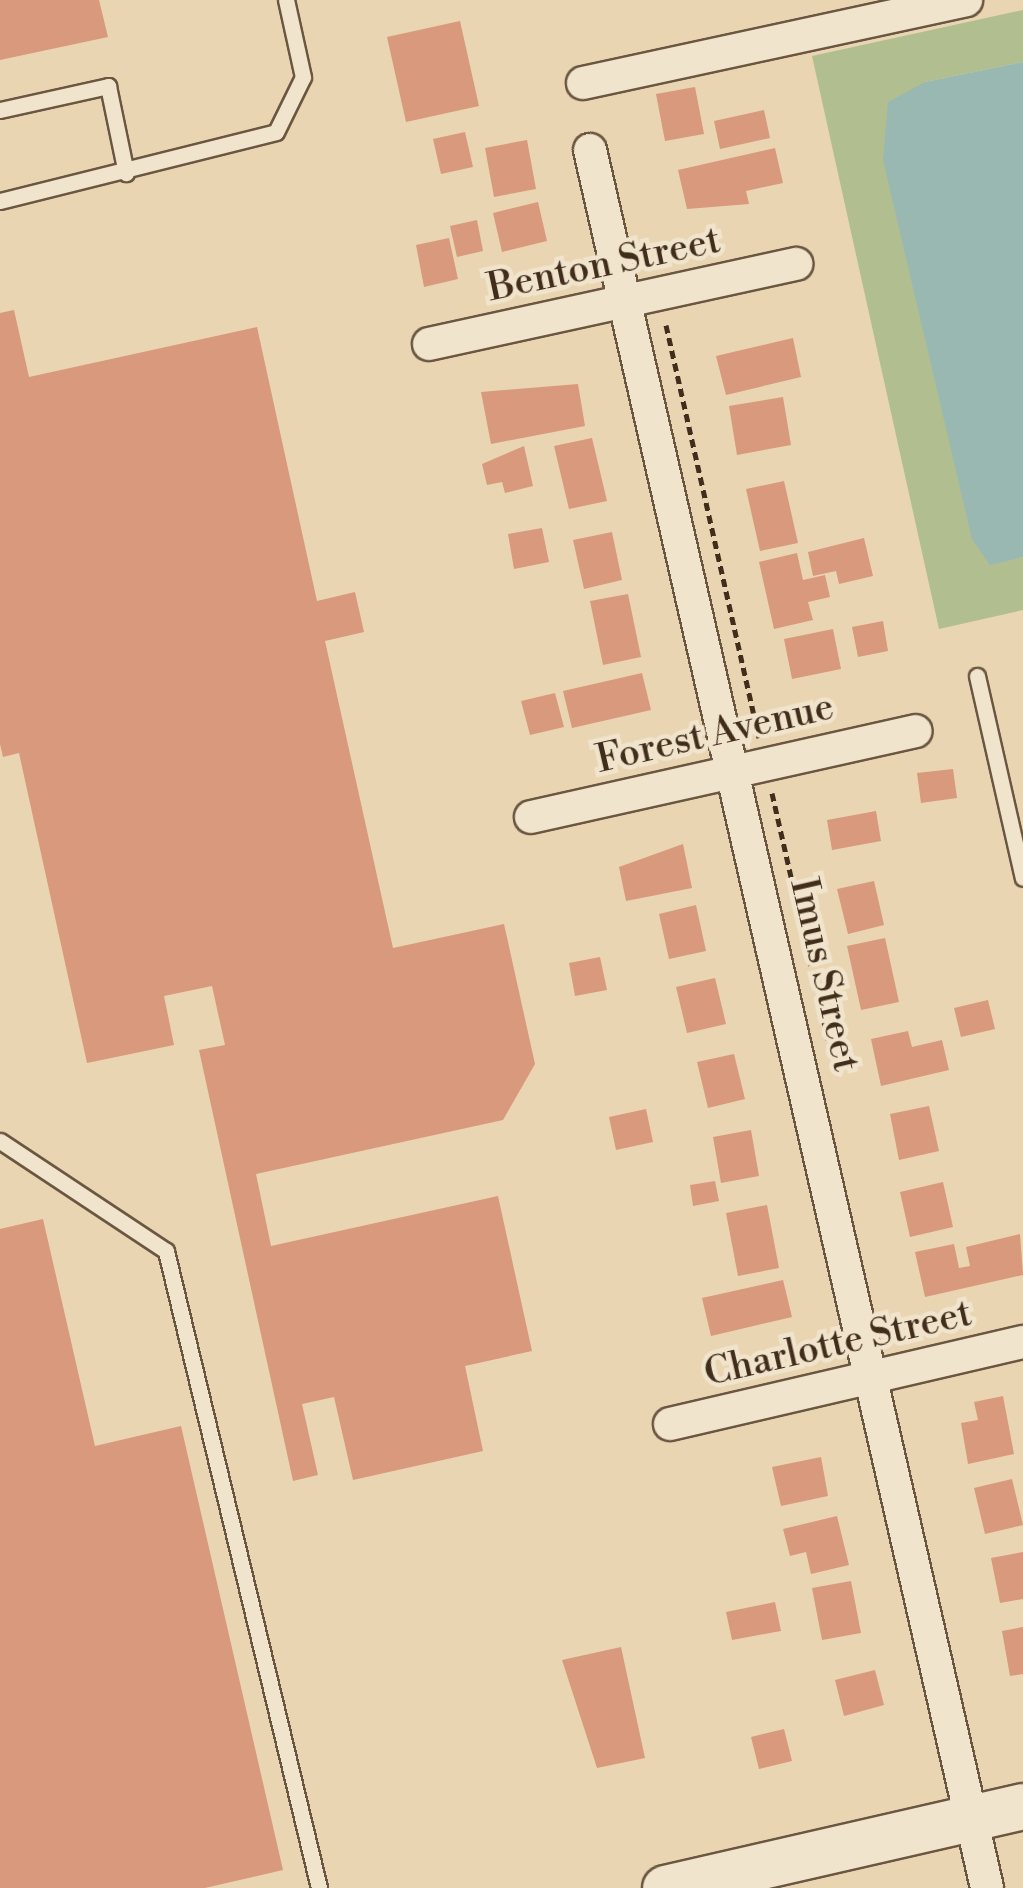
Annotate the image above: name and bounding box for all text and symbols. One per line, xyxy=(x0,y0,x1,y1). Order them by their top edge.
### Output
street label: Benton Street xyxy=(484,218,724,312)
street label: Forest Avenue xyxy=(592,685,838,783)
street label: Imus Street xyxy=(780,874,868,1076)
street label: Charlotte Street xyxy=(700,1291,976,1397)

